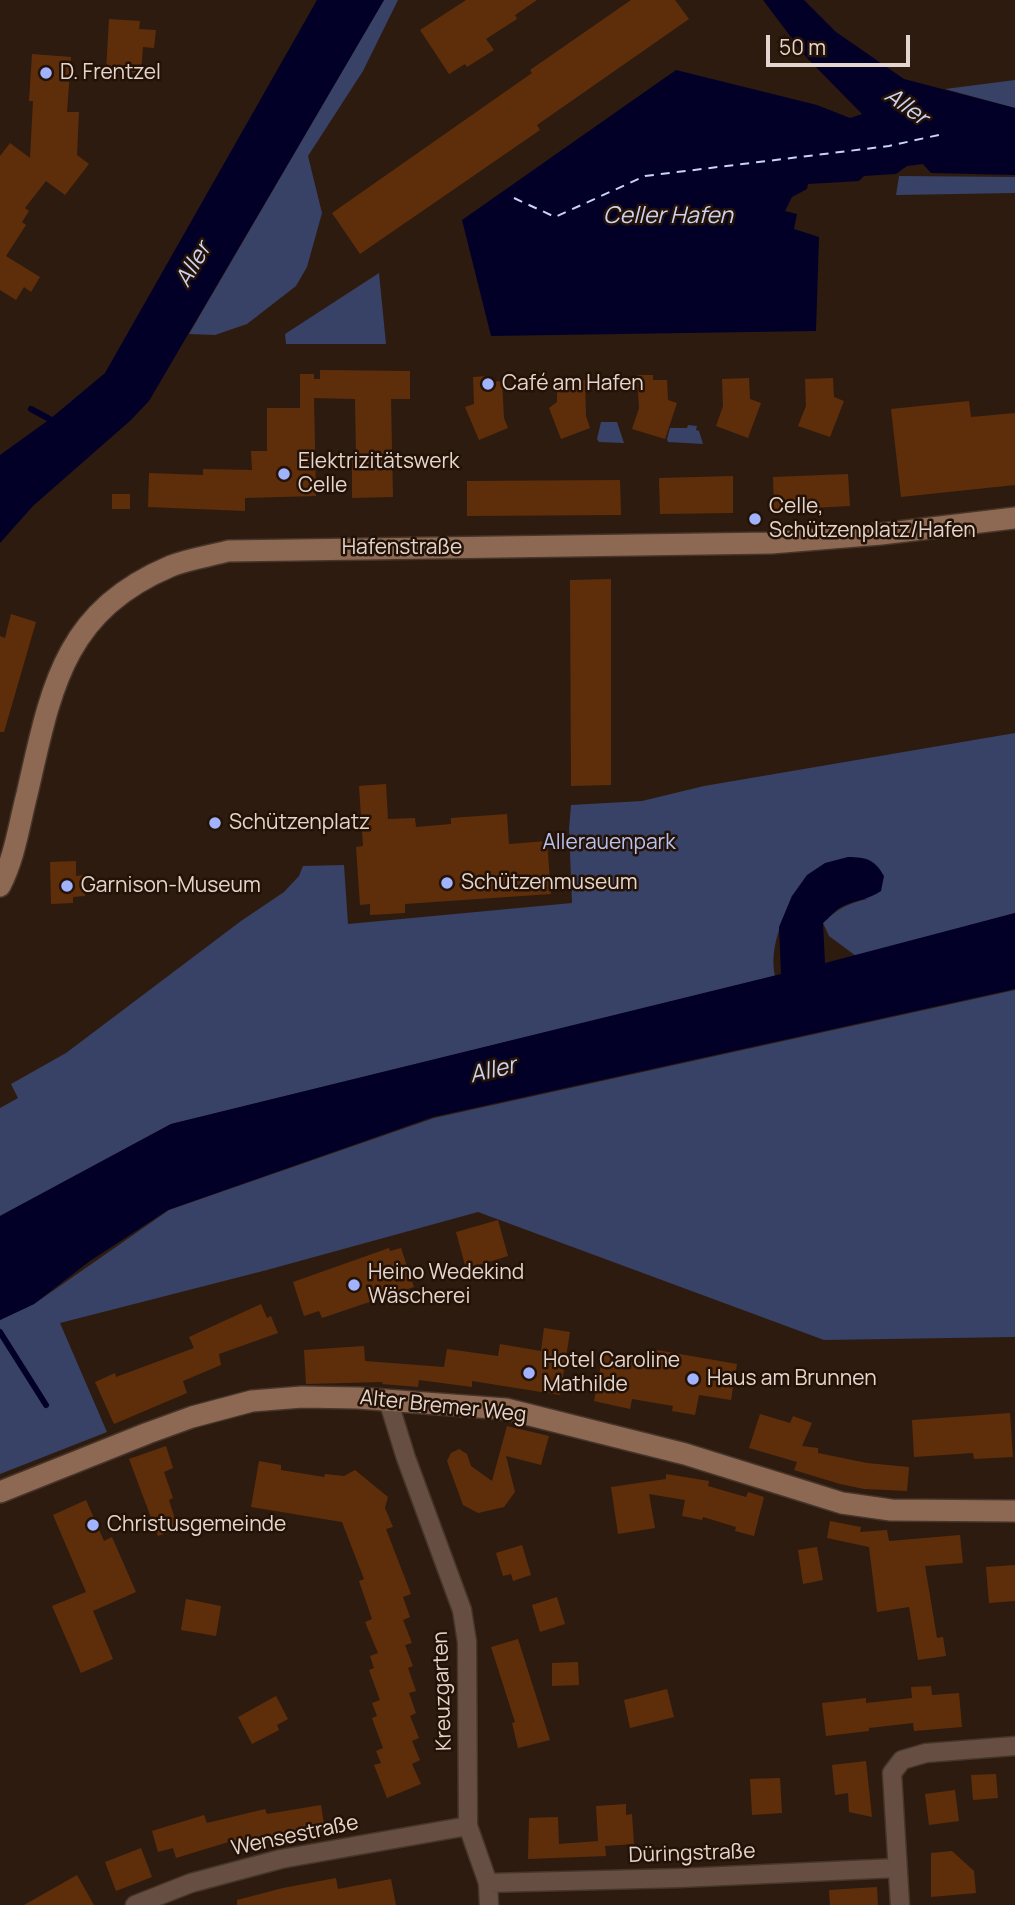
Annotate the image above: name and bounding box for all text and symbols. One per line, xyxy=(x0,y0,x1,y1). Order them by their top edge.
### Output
scale bar xyxy=(770,21,914,65)
text: 50 m xyxy=(779,33,826,61)
place label: D. Frentzel xyxy=(60,60,161,86)
marker: D. Frentzel xyxy=(38,65,54,81)
water label: Aller xyxy=(879,82,933,132)
water label: Celler Hafen xyxy=(603,203,733,231)
water label: Aller xyxy=(170,238,218,292)
place label: Café am Hafen xyxy=(502,371,644,397)
marker: Café am Hafen xyxy=(480,376,496,392)
place label: Elektrizitätswerk Celle xyxy=(298,449,460,499)
marker: Elektrizitätswerk Celle xyxy=(276,466,292,482)
place label: Celle, Schützenplatz/Hafen xyxy=(769,494,976,544)
marker: Celle, Schützenplatz/Hafen xyxy=(747,511,763,527)
street label: Hafenstraße xyxy=(342,535,462,561)
place label: Schützenplatz xyxy=(229,810,370,836)
marker: Schützenplatz xyxy=(207,815,223,831)
park label: Allerauenpark xyxy=(542,830,676,856)
place label: Schützenmuseum xyxy=(461,870,638,896)
place label: Garnison-Museum xyxy=(81,873,261,899)
marker: Schützenmuseum xyxy=(439,875,455,891)
marker: Garnison-Museum xyxy=(59,878,75,894)
water label: Aller xyxy=(467,1052,519,1090)
place label: Heino Wedekind Wäscherei xyxy=(368,1260,524,1310)
marker: Heino Wedekind Wäscherei xyxy=(346,1277,362,1293)
place label: Hotel Caroline Mathilde xyxy=(543,1348,680,1398)
marker: Hotel Caroline Mathilde xyxy=(521,1365,537,1381)
place label: Haus am Brunnen xyxy=(707,1366,877,1392)
marker: Haus am Brunnen xyxy=(685,1371,701,1387)
street label: Alter Bremer Weg xyxy=(358,1386,528,1428)
place label: Christusgemeinde xyxy=(107,1512,286,1538)
marker: Christusgemeinde xyxy=(85,1517,101,1533)
street label: Kreuzgarten xyxy=(428,1631,458,1751)
street label: Wensestraße xyxy=(229,1810,361,1862)
street label: Düringstraße xyxy=(628,1839,756,1869)

